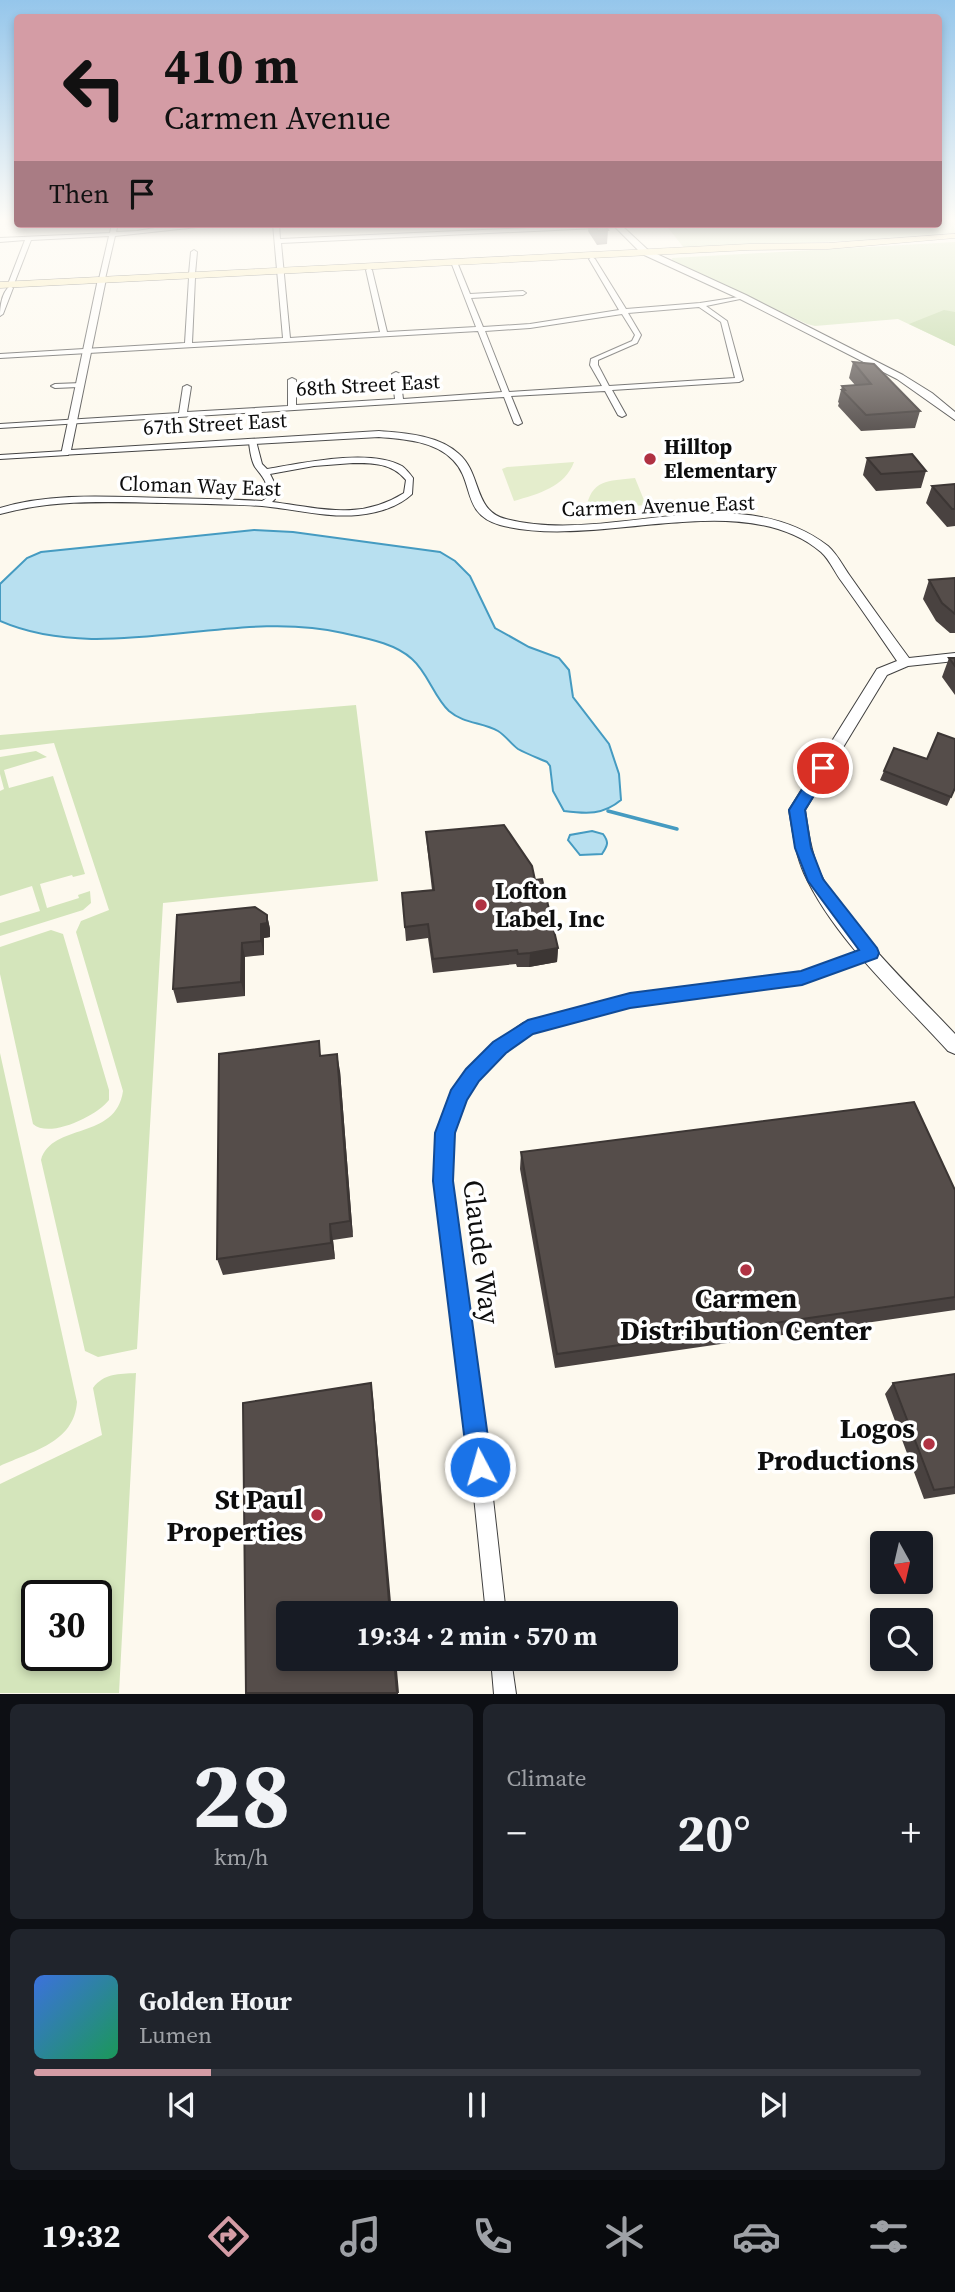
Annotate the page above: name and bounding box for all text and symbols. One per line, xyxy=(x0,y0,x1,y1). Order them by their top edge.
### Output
text: 410 m xyxy=(164,32,299,99)
icon: left xyxy=(49,42,140,133)
text: Carmen Avenue xyxy=(164,96,391,140)
icon: arrive xyxy=(123,175,161,213)
text: Then xyxy=(49,176,109,212)
street label: 68th Street East xyxy=(295,366,441,403)
street label: 67th Street East xyxy=(142,405,288,442)
place label: Hilltop Elementary xyxy=(664,432,778,485)
marker: Hilltop Elementary xyxy=(642,451,658,467)
street label: Cloman Way East xyxy=(119,468,281,503)
street label: Carmen Avenue East xyxy=(561,488,755,523)
pin xyxy=(793,738,853,798)
icon: arrive xyxy=(804,749,842,787)
place label: Lofton Label, Inc xyxy=(495,874,605,935)
marker: Lofton Label, Inc xyxy=(473,897,489,913)
street label: Claude Way xyxy=(454,1178,510,1327)
marker: Carmen Distribution Center xyxy=(738,1262,754,1278)
place label: Carmen Distribution Center xyxy=(620,1279,872,1349)
place label: Logos Productions xyxy=(757,1409,915,1479)
position arrow xyxy=(443,1430,517,1504)
marker: Logos Productions xyxy=(921,1436,937,1452)
place label: St Paul Properties xyxy=(167,1480,303,1550)
marker: St Paul Properties xyxy=(309,1507,325,1523)
north arrow xyxy=(870,1531,933,1594)
map controls xyxy=(870,1531,933,1671)
speed limit sign: 30 xyxy=(21,1580,112,1671)
button: search xyxy=(870,1608,933,1671)
text: 19:34 · 2 min · 570 m xyxy=(357,1618,597,1654)
text: 28 xyxy=(192,1733,291,1857)
text: Climate xyxy=(507,1762,586,1794)
text: 20° xyxy=(677,1797,750,1868)
text: − xyxy=(507,1807,527,1859)
text: + xyxy=(901,1807,921,1859)
text: km/h xyxy=(214,1841,269,1873)
text: Golden Hour xyxy=(139,1983,292,2019)
text: Lumen xyxy=(139,2019,212,2051)
icon: previous xyxy=(163,2086,201,2124)
icon: pause xyxy=(458,2086,496,2124)
icon: next xyxy=(754,2086,792,2124)
icon: directions xyxy=(204,2212,253,2261)
icon: music xyxy=(336,2212,385,2261)
icon: phone xyxy=(468,2212,517,2261)
icon: climate xyxy=(600,2212,649,2261)
icon: car xyxy=(732,2212,781,2261)
icon: filters xyxy=(864,2212,913,2261)
text: 19:32 xyxy=(42,2214,121,2258)

